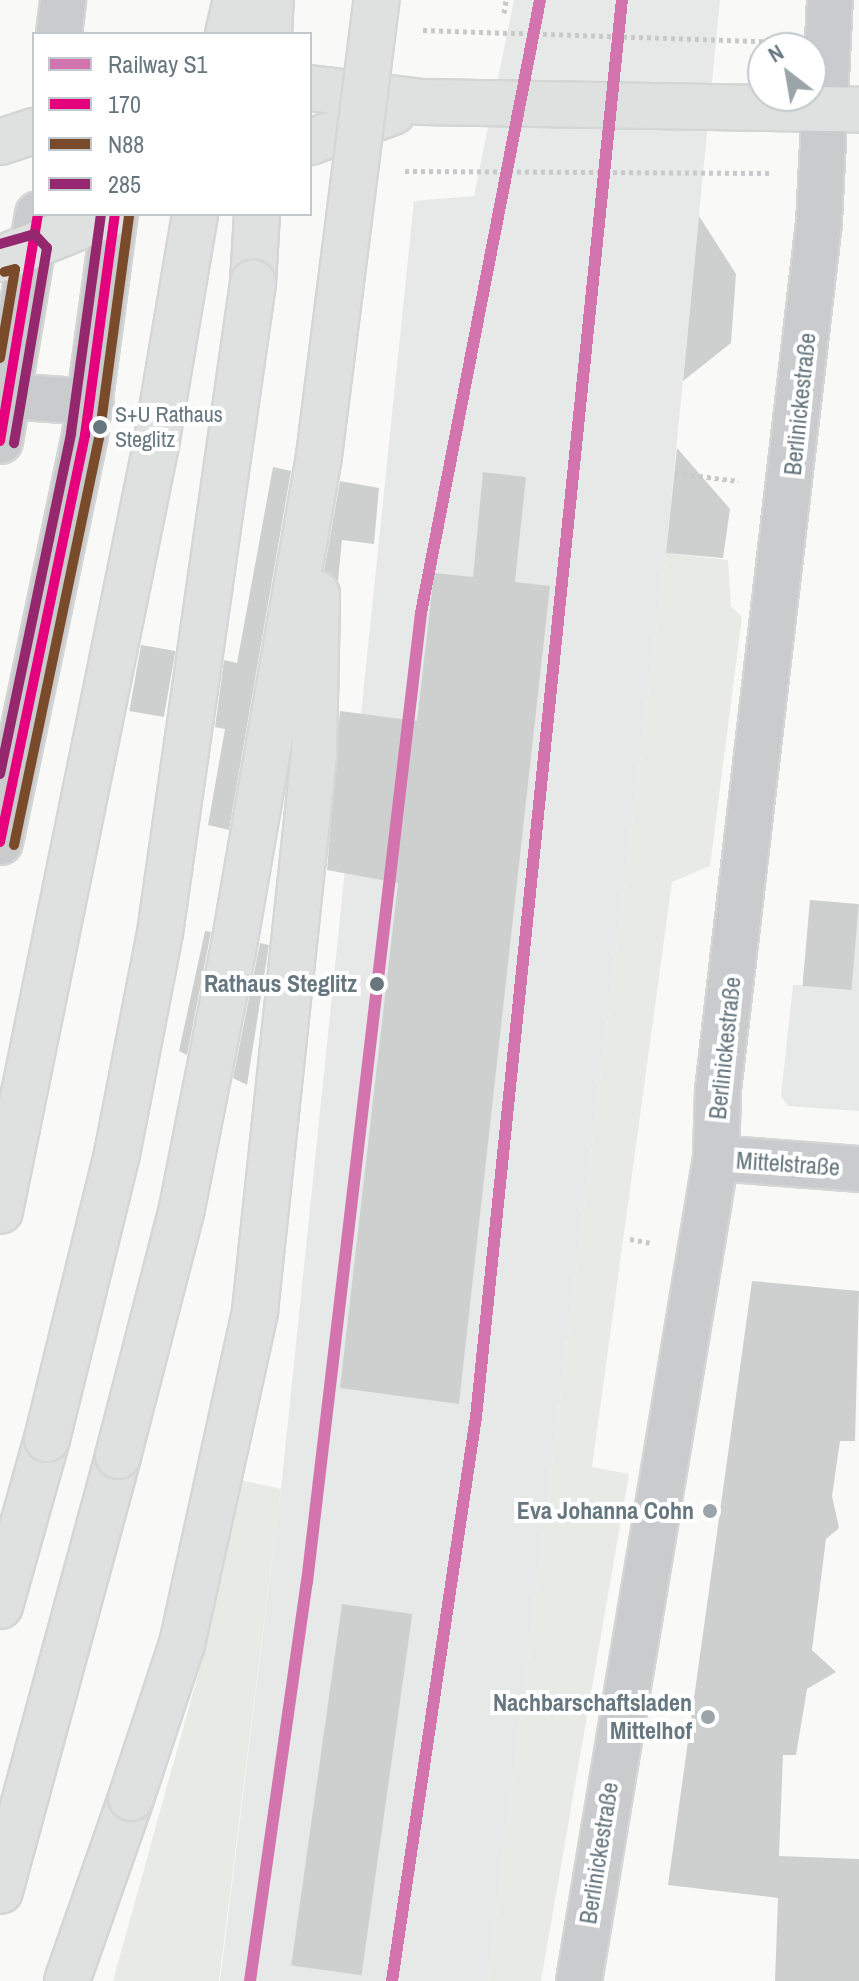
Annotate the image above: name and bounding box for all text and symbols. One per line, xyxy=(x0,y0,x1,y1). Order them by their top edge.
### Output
legend xyxy=(32,32,312,216)
north arrow xyxy=(747,32,827,112)
text: N xyxy=(762,37,789,69)
text: Railway S1 xyxy=(108,48,208,80)
text: 170 xyxy=(108,88,141,120)
text: N88 xyxy=(108,128,144,160)
text: 285 xyxy=(108,168,141,200)
street label: Berlinickestraße xyxy=(778,331,822,477)
place label: S+U Rathaus Steglitz xyxy=(115,401,223,452)
marker: S+U Rathaus Steglitz xyxy=(92,419,108,435)
place label: Rathaus Steglitz xyxy=(204,970,357,998)
marker: Rathaus Steglitz xyxy=(364,971,390,997)
street label: Berlinickestraße xyxy=(703,975,747,1121)
street label: Mittelstraße xyxy=(735,1146,841,1182)
place label: Eva Johanna Cohn xyxy=(517,1497,694,1525)
marker: Eva Johanna Cohn xyxy=(701,1502,719,1520)
place label: Nachbarschaftsladen Mittelhof xyxy=(493,1689,692,1745)
marker: Nachbarschaftsladen Mittelhof xyxy=(699,1708,717,1726)
street label: Berlinickestraße xyxy=(574,1780,624,1926)

